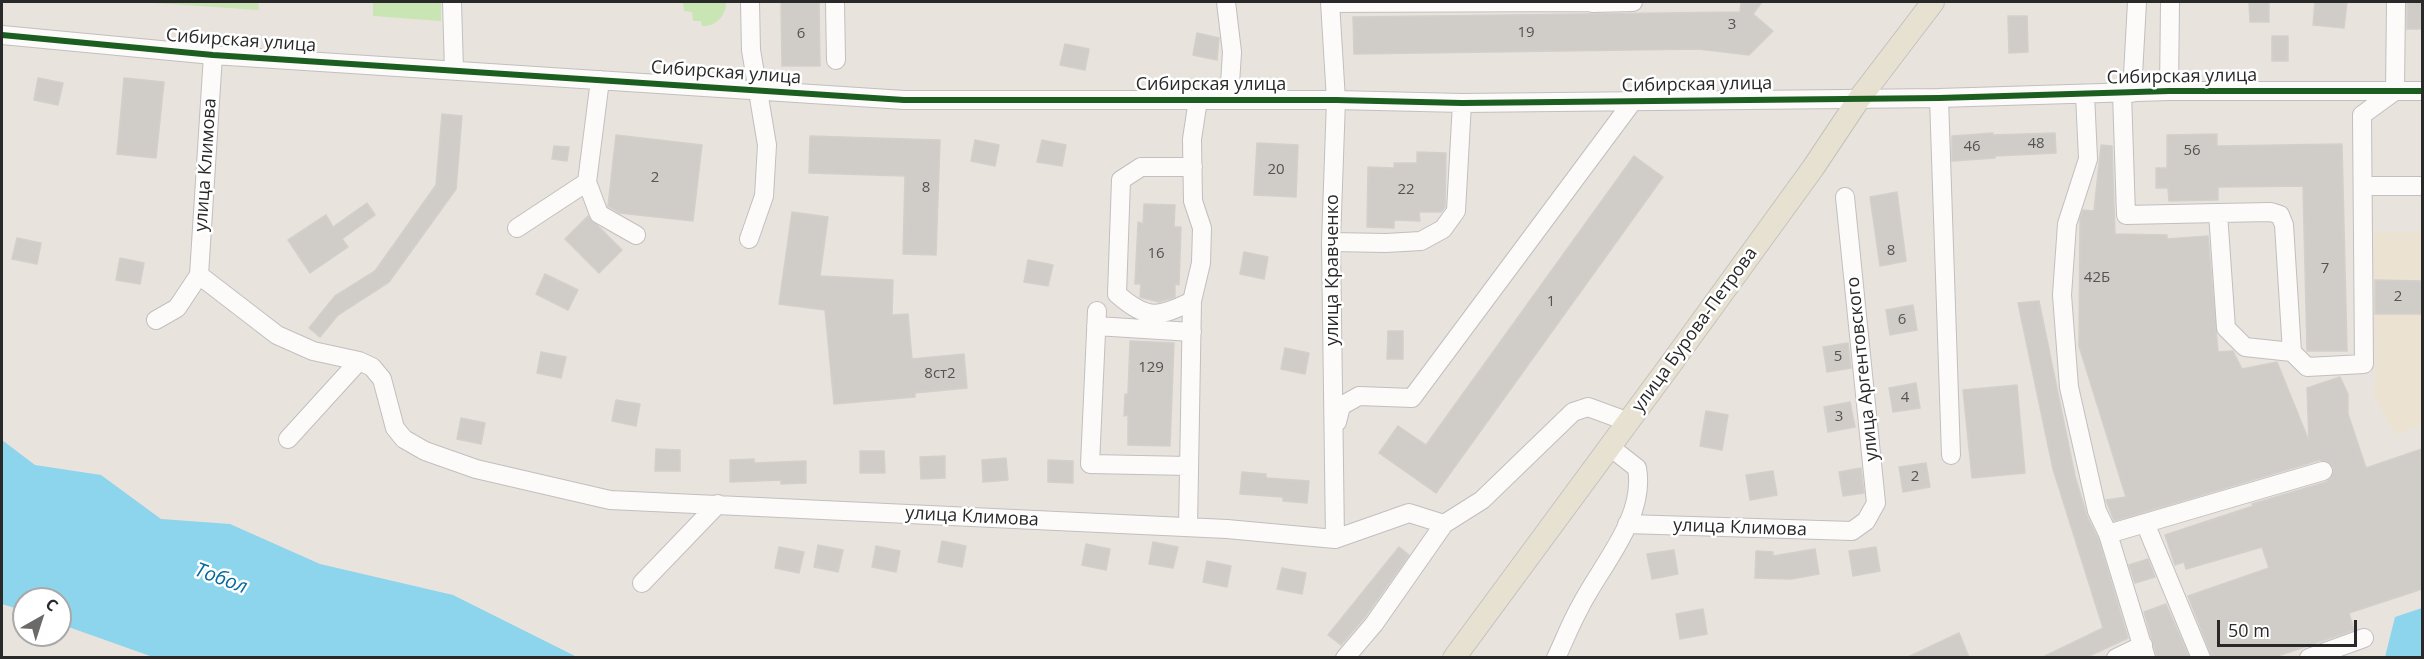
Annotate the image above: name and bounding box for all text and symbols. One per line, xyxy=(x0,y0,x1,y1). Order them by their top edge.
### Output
house number: 3 xyxy=(1728,16,1736,34)
house number: 19 xyxy=(1517,24,1535,42)
street label: Сибирская улица xyxy=(165,25,317,57)
house number: 6 xyxy=(797,25,805,43)
street label: Сибирская улица xyxy=(650,57,802,89)
street label: Сибирская улица xyxy=(2107,65,2257,89)
street label: Сибирская улица xyxy=(1622,73,1772,97)
street label: Сибирская улица xyxy=(1136,74,1286,96)
street label: улица Климова xyxy=(191,98,221,232)
house number: 48 xyxy=(2027,135,2045,153)
house number: 46 xyxy=(1963,138,1981,156)
house number: 56 xyxy=(2183,142,2201,160)
house number: 20 xyxy=(1267,161,1285,179)
house number: 2 xyxy=(651,169,659,187)
house number: 8 xyxy=(922,179,930,197)
house number: 22 xyxy=(1397,181,1415,199)
street label: улица Кравченко xyxy=(1322,194,1344,346)
house number: 8 xyxy=(1887,242,1895,260)
street label: улица Бурова-Петрова xyxy=(1628,243,1762,417)
house number: 16 xyxy=(1147,245,1165,263)
house number: 7 xyxy=(2321,260,2329,278)
house number: 42Б xyxy=(2084,269,2110,287)
street label: улица Аргентовского xyxy=(1843,276,1883,462)
house number: 2 xyxy=(2394,288,2402,306)
house number: 1 xyxy=(1547,293,1555,311)
house number: 6 xyxy=(1898,311,1906,329)
house number: 5 xyxy=(1834,348,1842,366)
house number: 129 xyxy=(1138,359,1164,377)
house number: 8ст2 xyxy=(924,365,956,383)
house number: 4 xyxy=(1901,389,1909,407)
house number: 3 xyxy=(1835,408,1843,426)
house number: 2 xyxy=(1911,468,1919,486)
street label: улица Климова xyxy=(905,503,1039,531)
street label: улица Климова xyxy=(1673,515,1807,541)
water label: Тобол xyxy=(191,558,251,600)
north arrow xyxy=(12,587,72,647)
text: С xyxy=(41,593,63,616)
scale bar xyxy=(2220,608,2360,646)
text: 50 m xyxy=(2228,618,2270,642)

